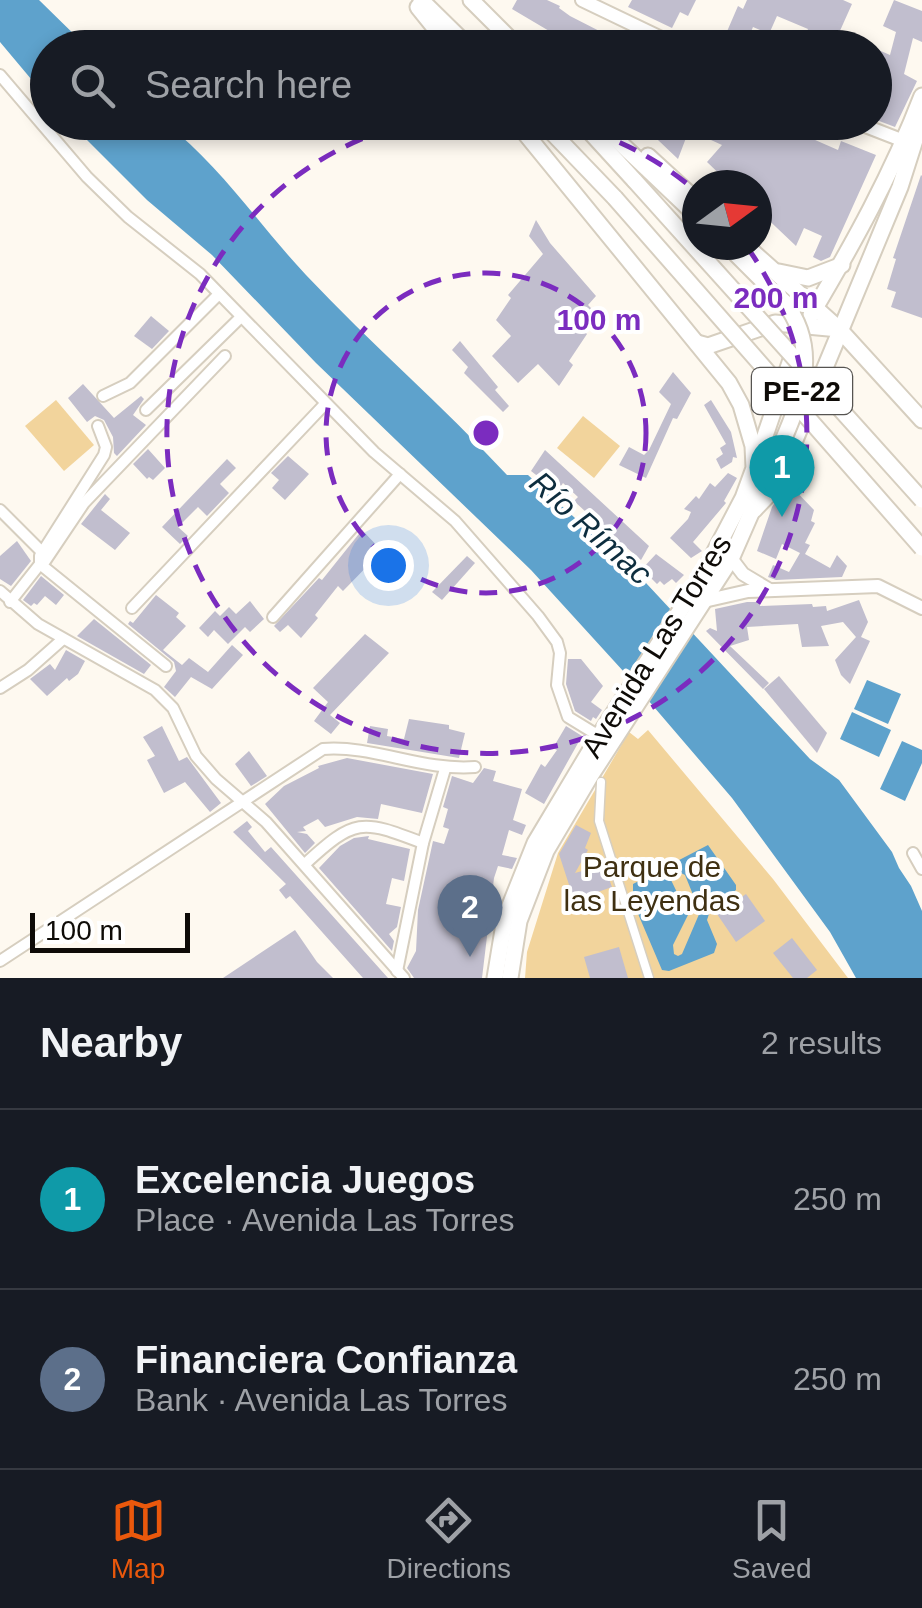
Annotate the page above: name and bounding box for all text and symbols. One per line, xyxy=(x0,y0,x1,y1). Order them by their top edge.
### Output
search box xyxy=(30,30,892,140)
icon: search xyxy=(65,58,120,113)
text: Search here xyxy=(145,64,352,106)
north arrow xyxy=(682,170,772,260)
text: 200 m xyxy=(733,281,819,314)
text: 100 m xyxy=(556,303,642,336)
road number: PE-22 xyxy=(752,368,852,414)
centre of rings xyxy=(468,415,504,451)
pin: 1 xyxy=(750,434,814,517)
water label: Río Rímac xyxy=(523,464,659,592)
street label: Avenida Las Torres xyxy=(574,529,738,763)
your location xyxy=(363,540,414,591)
park label: Parque de las Leyendas xyxy=(564,850,740,917)
pin: 2 xyxy=(438,874,502,957)
scale bar xyxy=(30,908,190,953)
text: 100 m xyxy=(45,915,123,946)
text: Nearby xyxy=(40,1019,182,1066)
text: 2 results xyxy=(761,1025,882,1061)
text: Excelencia Juegos xyxy=(135,1159,475,1201)
text: 1 xyxy=(64,1181,81,1217)
text: 250 m xyxy=(793,1181,882,1217)
text: Place · Avenida Las Torres xyxy=(135,1202,514,1238)
text: Financiera Confianza xyxy=(135,1339,517,1381)
text: 2 xyxy=(64,1361,81,1397)
text: 250 m xyxy=(793,1361,882,1397)
text: Bank · Avenida Las Torres xyxy=(135,1382,507,1418)
tab: Map xyxy=(111,1493,166,1585)
tab: Directions xyxy=(387,1493,511,1585)
tab: Saved xyxy=(732,1493,811,1585)

